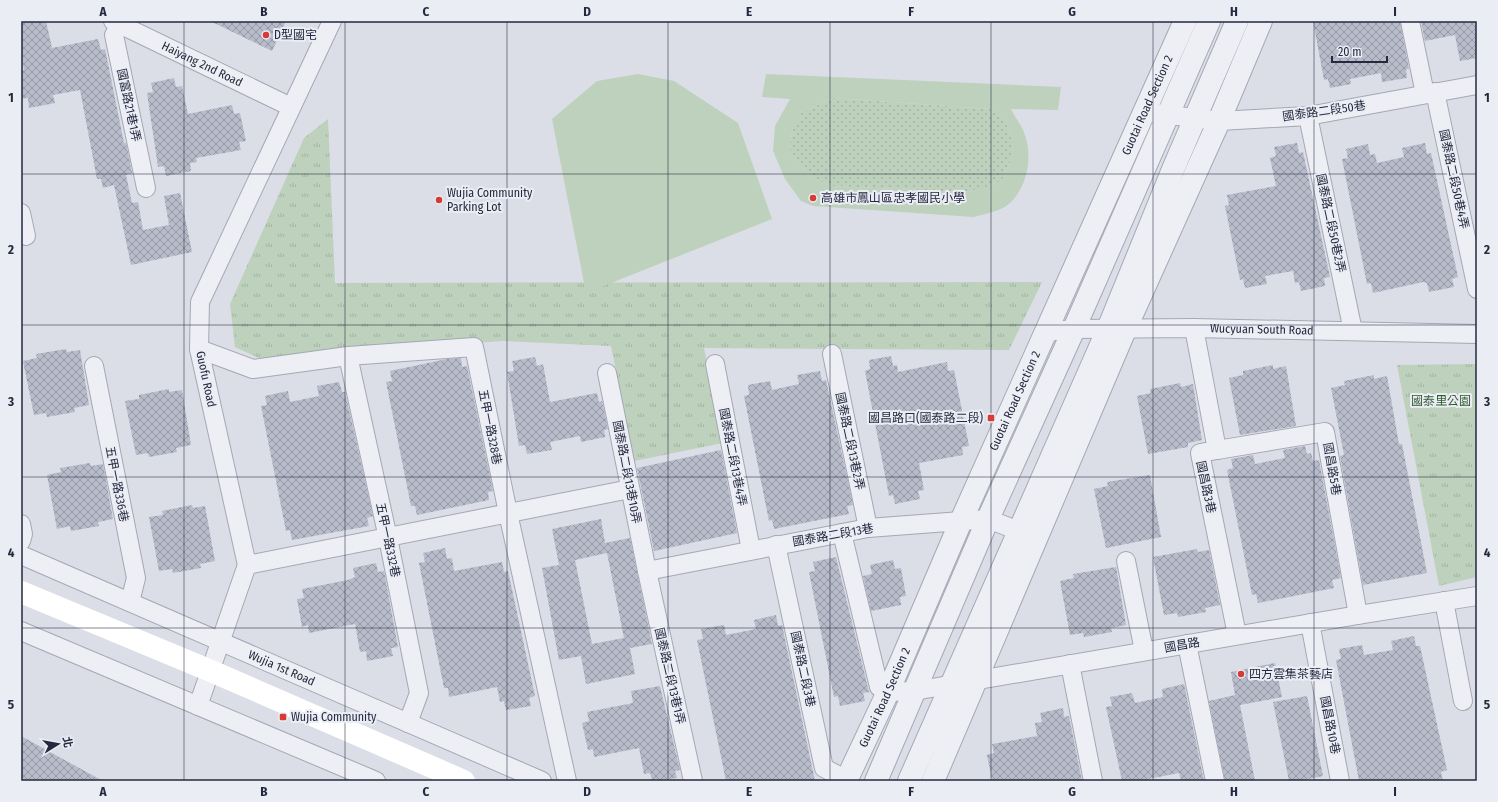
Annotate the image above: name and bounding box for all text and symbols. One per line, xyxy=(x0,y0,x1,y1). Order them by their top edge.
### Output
text: A xyxy=(98,4,107,19)
text: B xyxy=(260,4,268,19)
text: C xyxy=(423,4,430,19)
text: D xyxy=(583,4,591,19)
text: E xyxy=(746,4,752,19)
text: F xyxy=(908,4,914,19)
text: G xyxy=(1068,4,1076,19)
text: H xyxy=(1230,4,1238,19)
text: I xyxy=(1393,4,1397,19)
place label: D型國宅 xyxy=(274,28,317,42)
marker: D型國宅 xyxy=(261,30,271,40)
scale bar xyxy=(1332,38,1387,64)
street label: Haiyang 2nd Road xyxy=(160,39,245,89)
text: 20 m xyxy=(1338,45,1362,59)
street label: Guotai Road Section 2 xyxy=(1119,53,1176,157)
street label: 國富路21巷1弄 xyxy=(114,67,144,143)
text: 1 xyxy=(8,90,14,105)
text: 1 xyxy=(1484,90,1490,105)
street label: 國泰路二段50巷 xyxy=(1282,98,1366,124)
street label: 國泰路二段50巷4弄 xyxy=(1437,128,1471,230)
street label: 國泰路二段50巷2弄 xyxy=(1314,172,1348,274)
place label: Wujia Community Parking Lot xyxy=(447,186,533,214)
place label: 高雄市鳳山區忠孝國民小學 xyxy=(821,191,965,205)
marker: 高雄市鳳山區忠孝國民小學 xyxy=(808,193,818,203)
marker: Wujia Community Parking Lot xyxy=(434,195,444,205)
text: 2 xyxy=(7,242,14,257)
text: 2 xyxy=(1483,242,1490,257)
street label: Wucyuan South Road xyxy=(1210,321,1314,338)
street label: Guotai Road Section 2 xyxy=(986,349,1043,453)
street label: Guofu Road xyxy=(193,350,219,408)
street label: 五甲一路328巷 xyxy=(476,388,504,466)
street label: 國泰路二段13巷2弄 xyxy=(833,391,867,491)
text: 3 xyxy=(7,394,14,409)
park label: 國泰里公園 xyxy=(1411,394,1471,408)
text: 3 xyxy=(1483,394,1490,409)
street label: 國泰路二段13巷4弄 xyxy=(717,407,749,507)
place label: 國昌路口(國泰路二段) xyxy=(868,411,983,425)
marker: 國昌路口(國泰路二段) xyxy=(986,413,996,423)
street label: 國泰路二段13巷10弄 xyxy=(610,419,644,525)
street label: 國昌路5巷 xyxy=(1320,441,1344,497)
street label: 五甲一路336巷 xyxy=(103,445,131,523)
street label: 國昌路3巷 xyxy=(1194,459,1218,515)
street label: 五甲一路332巷 xyxy=(373,501,403,579)
street label: 國泰路二段13巷 xyxy=(791,521,875,549)
text: 4 xyxy=(8,545,15,560)
text: 4 xyxy=(1484,545,1491,560)
street label: 國泰路二段13巷1弄 xyxy=(652,626,688,726)
street label: 國泰路二段3巷 xyxy=(788,630,818,708)
street label: 國昌路 xyxy=(1163,635,1201,655)
street label: Guotai Road Section 2 xyxy=(856,646,913,749)
street label: Wujia 1st Road xyxy=(246,647,317,689)
place label: 四方雲集茶藝店 xyxy=(1249,667,1333,681)
marker: 四方雲集茶藝店 xyxy=(1236,669,1246,679)
street label: 國昌路10巷 xyxy=(1318,695,1342,755)
text: 5 xyxy=(8,697,14,712)
text: 5 xyxy=(1484,697,1490,712)
place label: Wujia Community xyxy=(291,710,377,724)
marker: Wujia Community xyxy=(278,712,288,722)
north arrow xyxy=(38,724,78,764)
text: 北 xyxy=(60,736,75,749)
text: A xyxy=(98,784,107,799)
text: B xyxy=(260,784,268,799)
text: C xyxy=(423,784,430,799)
text: D xyxy=(583,784,591,799)
text: E xyxy=(746,784,752,799)
text: F xyxy=(908,784,914,799)
text: G xyxy=(1068,784,1076,799)
text: H xyxy=(1230,784,1238,799)
text: I xyxy=(1393,784,1397,799)

